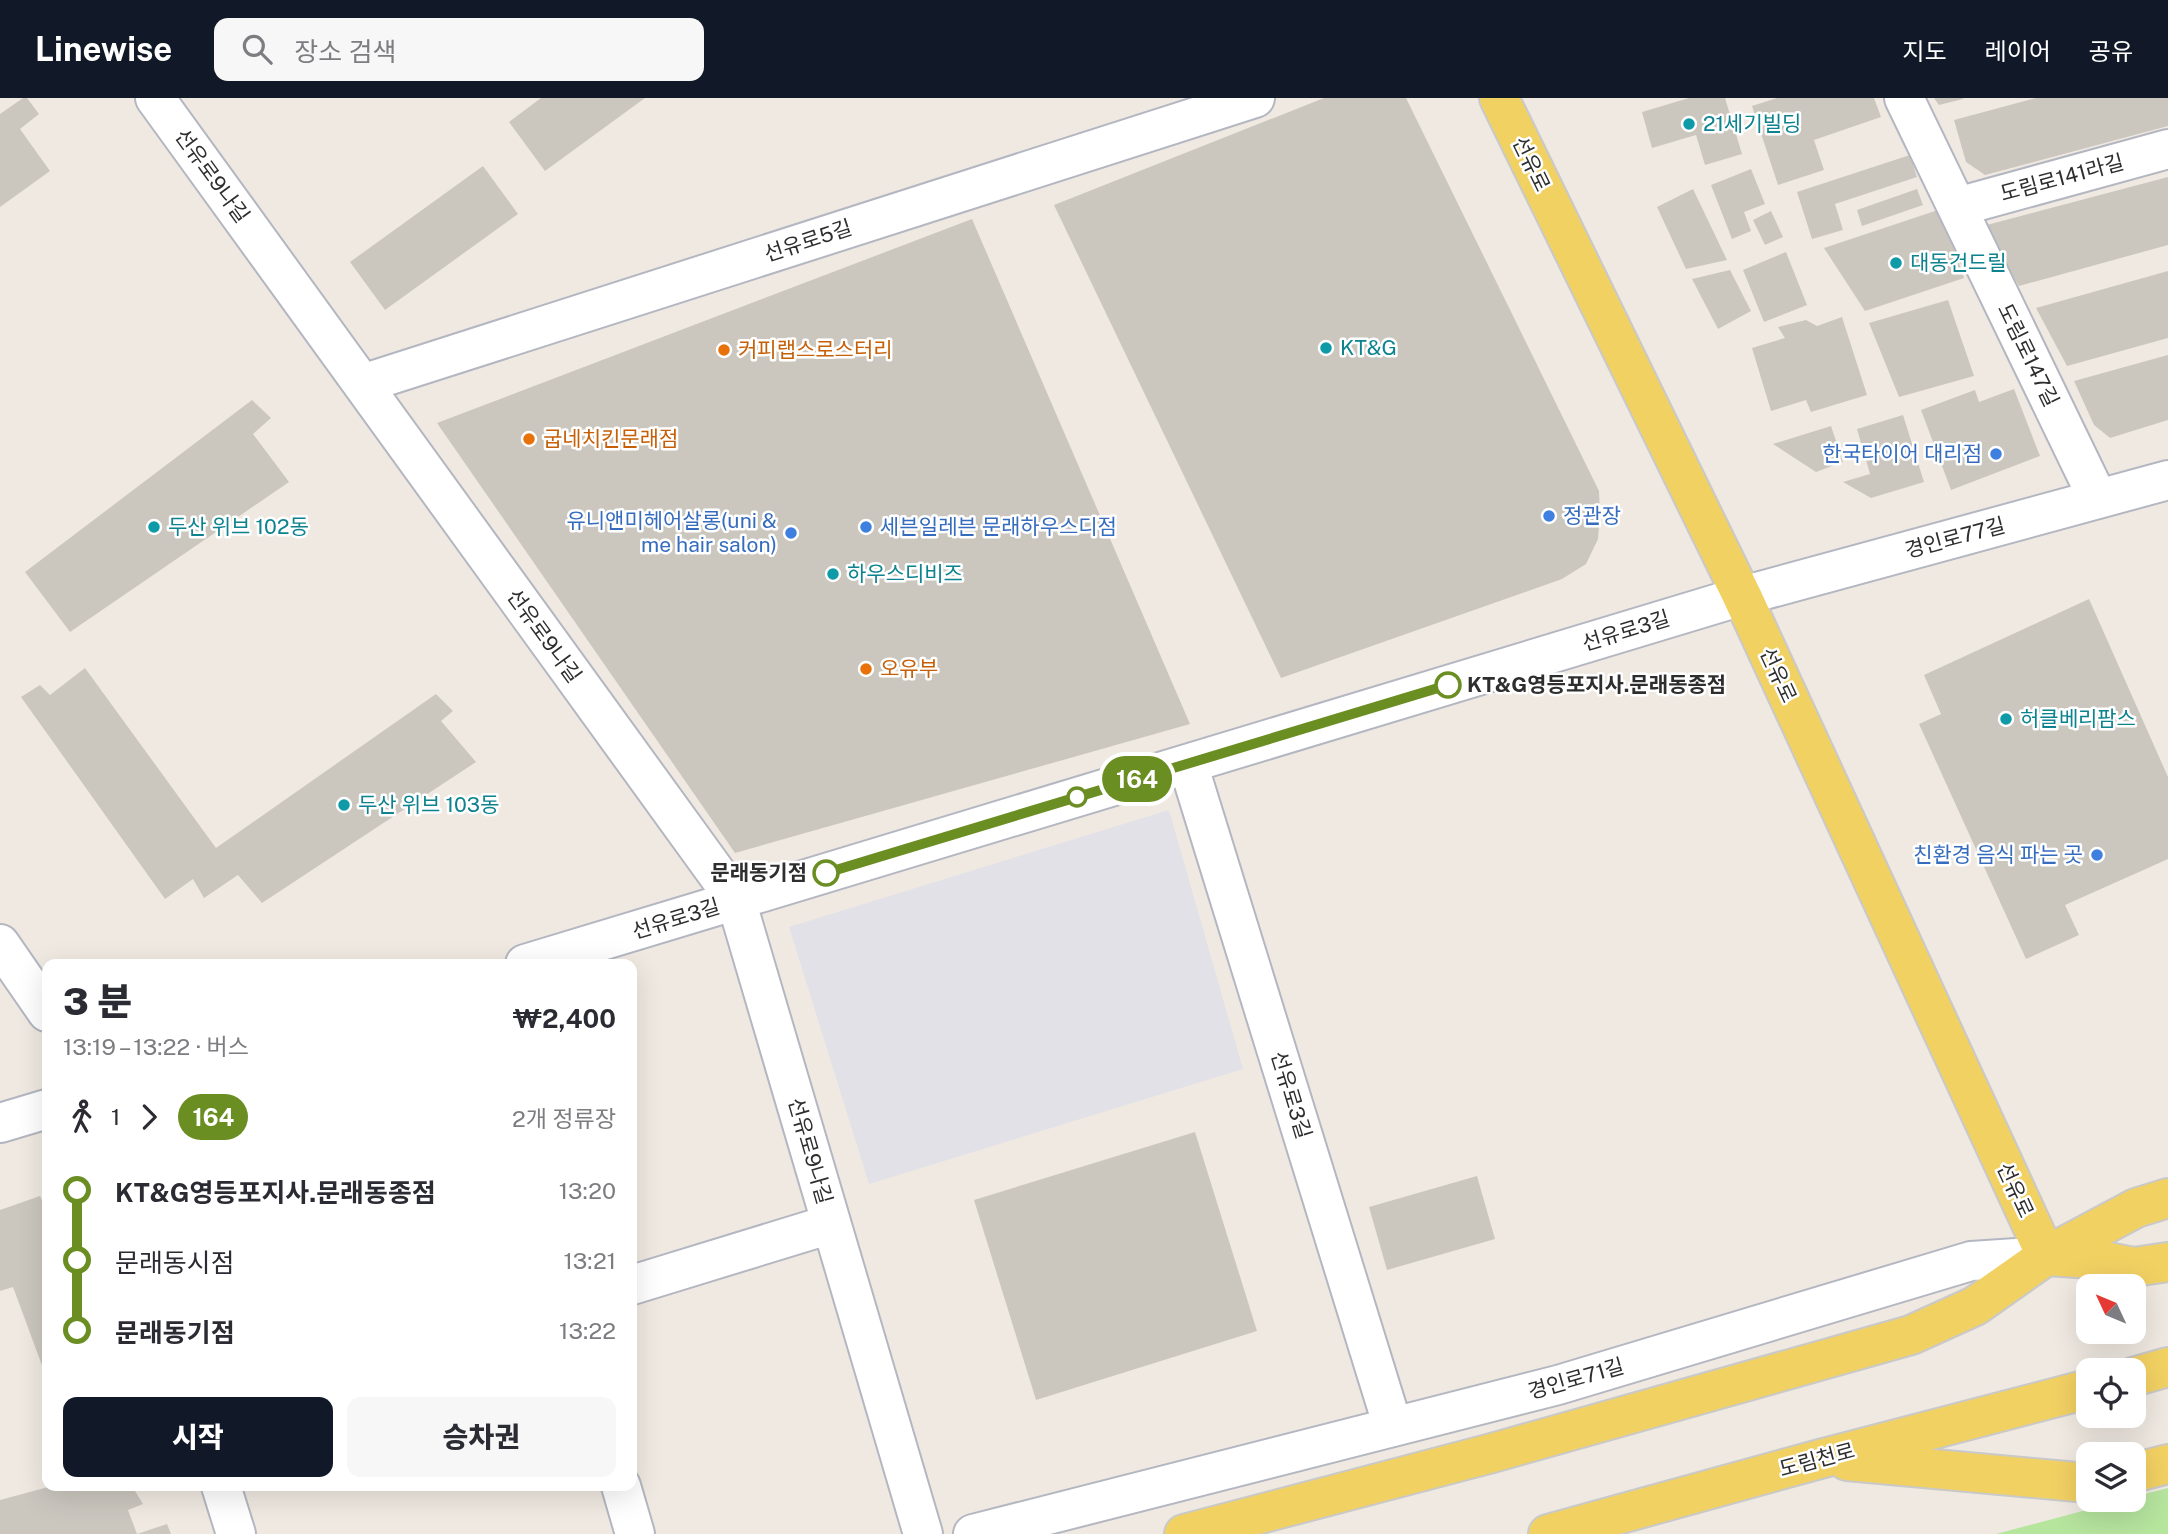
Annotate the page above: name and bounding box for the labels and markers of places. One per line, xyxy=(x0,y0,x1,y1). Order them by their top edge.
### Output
place label: 21세기빌딩 xyxy=(1703,111,1801,136)
marker: 21세기빌딩 xyxy=(1681,116,1697,132)
place label: 대동건드릴 xyxy=(1910,250,2007,275)
marker: 대동건드릴 xyxy=(1888,255,1904,271)
place label: KT&G xyxy=(1340,335,1397,360)
place label: 커피랩스로스터리 xyxy=(738,337,893,362)
marker: KT&G xyxy=(1318,340,1334,356)
marker: 커피랩스로스터리 xyxy=(716,342,732,358)
place label: 굽네치킨문래점 xyxy=(543,426,678,451)
marker: 굽네치킨문래점 xyxy=(521,431,537,447)
place label: 한국타이어 대리점 xyxy=(1822,441,1982,466)
marker: 한국타이어 대리점 xyxy=(1988,446,2004,462)
place label: 정관장 xyxy=(1563,503,1621,528)
place label: 유니앤미헤어살롱(uni & me hair salon) xyxy=(566,508,777,557)
marker: 정관장 xyxy=(1541,508,1557,524)
place label: 두산 위브 102동 xyxy=(168,514,309,539)
place label: 세븐일레븐 문래하우스디점 xyxy=(880,514,1117,539)
marker: 두산 위브 102동 xyxy=(146,519,162,535)
marker: 세븐일레븐 문래하우스디점 xyxy=(858,519,874,535)
marker: 유니앤미헤어살롱(uni & me hair salon) xyxy=(783,525,799,541)
place label: 하우스디비즈 xyxy=(847,561,963,586)
marker: 하우스디비즈 xyxy=(825,566,841,582)
place label: 오유부 xyxy=(880,656,938,681)
marker: 오유부 xyxy=(858,661,874,677)
marker: KT&G영등포지사.문래동종점 xyxy=(1435,672,1461,698)
place label: KT&G영등포지사.문래동종점 xyxy=(1467,672,1726,697)
place label: 허클베리팜스 xyxy=(2020,706,2136,731)
marker: 허클베리팜스 xyxy=(1998,711,2014,727)
unlabelled marker xyxy=(1067,787,1087,807)
place label: 두산 위브 103동 xyxy=(358,792,499,817)
marker: 두산 위브 103동 xyxy=(336,797,352,813)
place label: 친환경 음식 파는 곳 xyxy=(1913,842,2083,867)
marker: 친환경 음식 파는 곳 xyxy=(2089,847,2105,863)
place label: 문래동기점 xyxy=(710,860,807,885)
marker: 문래동기점 xyxy=(813,860,839,886)

